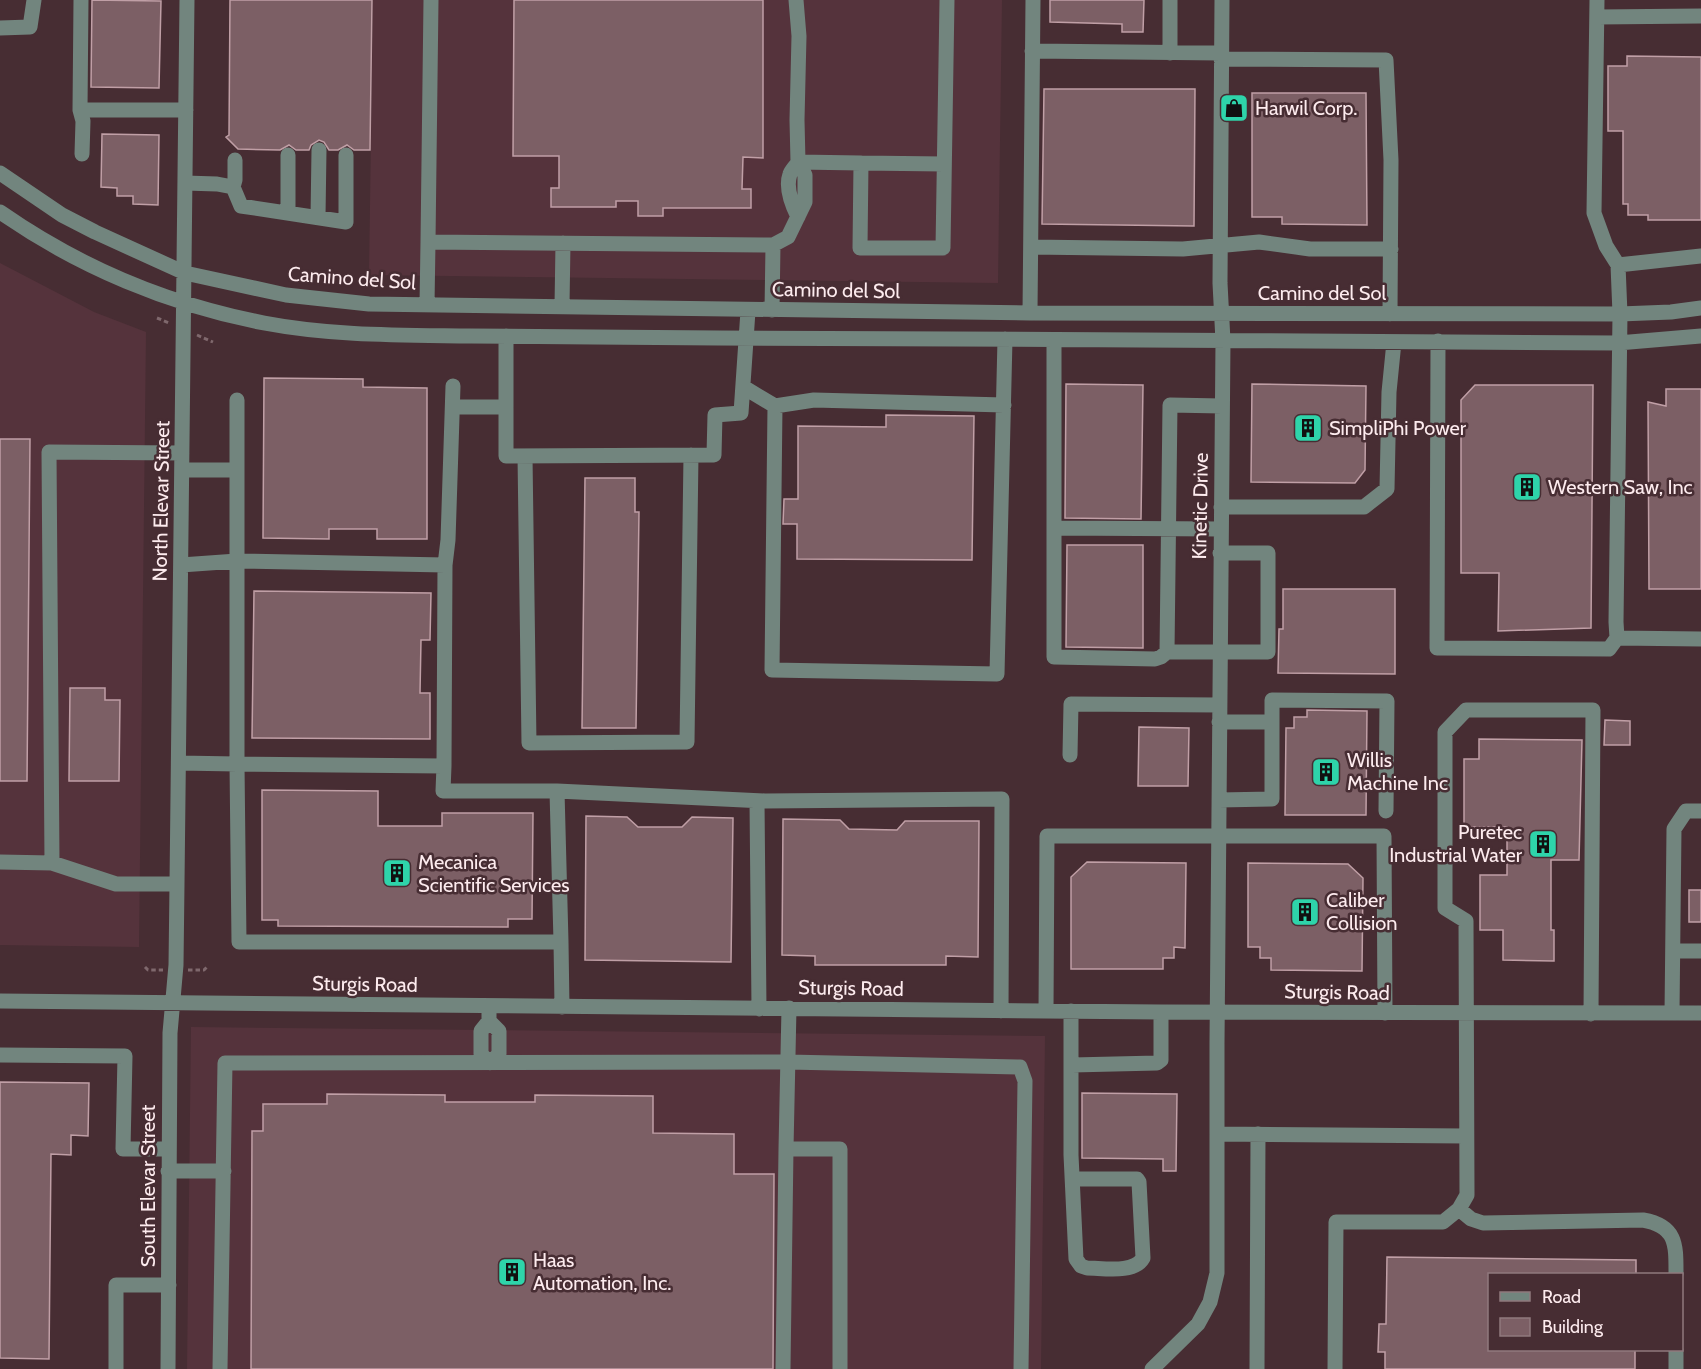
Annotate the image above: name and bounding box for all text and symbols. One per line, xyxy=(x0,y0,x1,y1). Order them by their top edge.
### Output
shop icon: Harwil Corp. xyxy=(1218,92,1250,124)
place label: Harwil Corp. xyxy=(1255,96,1357,120)
street label: Camino del Sol xyxy=(287,262,417,294)
street label: Camino del Sol xyxy=(772,277,901,303)
street label: Camino del Sol xyxy=(1258,281,1386,305)
building icon: SimpliPhi Power xyxy=(1292,412,1324,444)
place label: SimpliPhi Power xyxy=(1329,416,1467,440)
street label: North Elevar Street xyxy=(148,420,174,582)
street label: Kinetic Drive xyxy=(1187,452,1213,560)
building icon: Western Saw, Inc xyxy=(1511,471,1543,503)
place label: Western Saw, Inc xyxy=(1548,475,1693,499)
place label: Willis Machine Inc xyxy=(1347,748,1448,795)
building icon: Willis Machine Inc xyxy=(1310,756,1342,788)
place label: Puretec Industrial Water xyxy=(1389,820,1523,867)
building icon: Puretec Industrial Water xyxy=(1527,828,1559,860)
place label: Mecanica Scientific Services xyxy=(418,850,569,897)
building icon: Mecanica Scientific Services xyxy=(381,857,413,889)
place label: Caliber Collision xyxy=(1326,888,1397,935)
building icon: Caliber Collision xyxy=(1289,896,1321,928)
street label: Sturgis Road xyxy=(312,971,418,997)
street label: Sturgis Road xyxy=(798,975,904,1001)
street label: Sturgis Road xyxy=(1284,979,1390,1005)
street label: South Elevar Street xyxy=(136,1104,160,1267)
place label: Haas Automation, Inc. xyxy=(533,1248,671,1295)
building icon: Haas Automation, Inc. xyxy=(496,1256,528,1288)
legend xyxy=(1488,1273,1683,1351)
text: Road xyxy=(1542,1286,1581,1308)
text: Building xyxy=(1542,1316,1604,1338)

